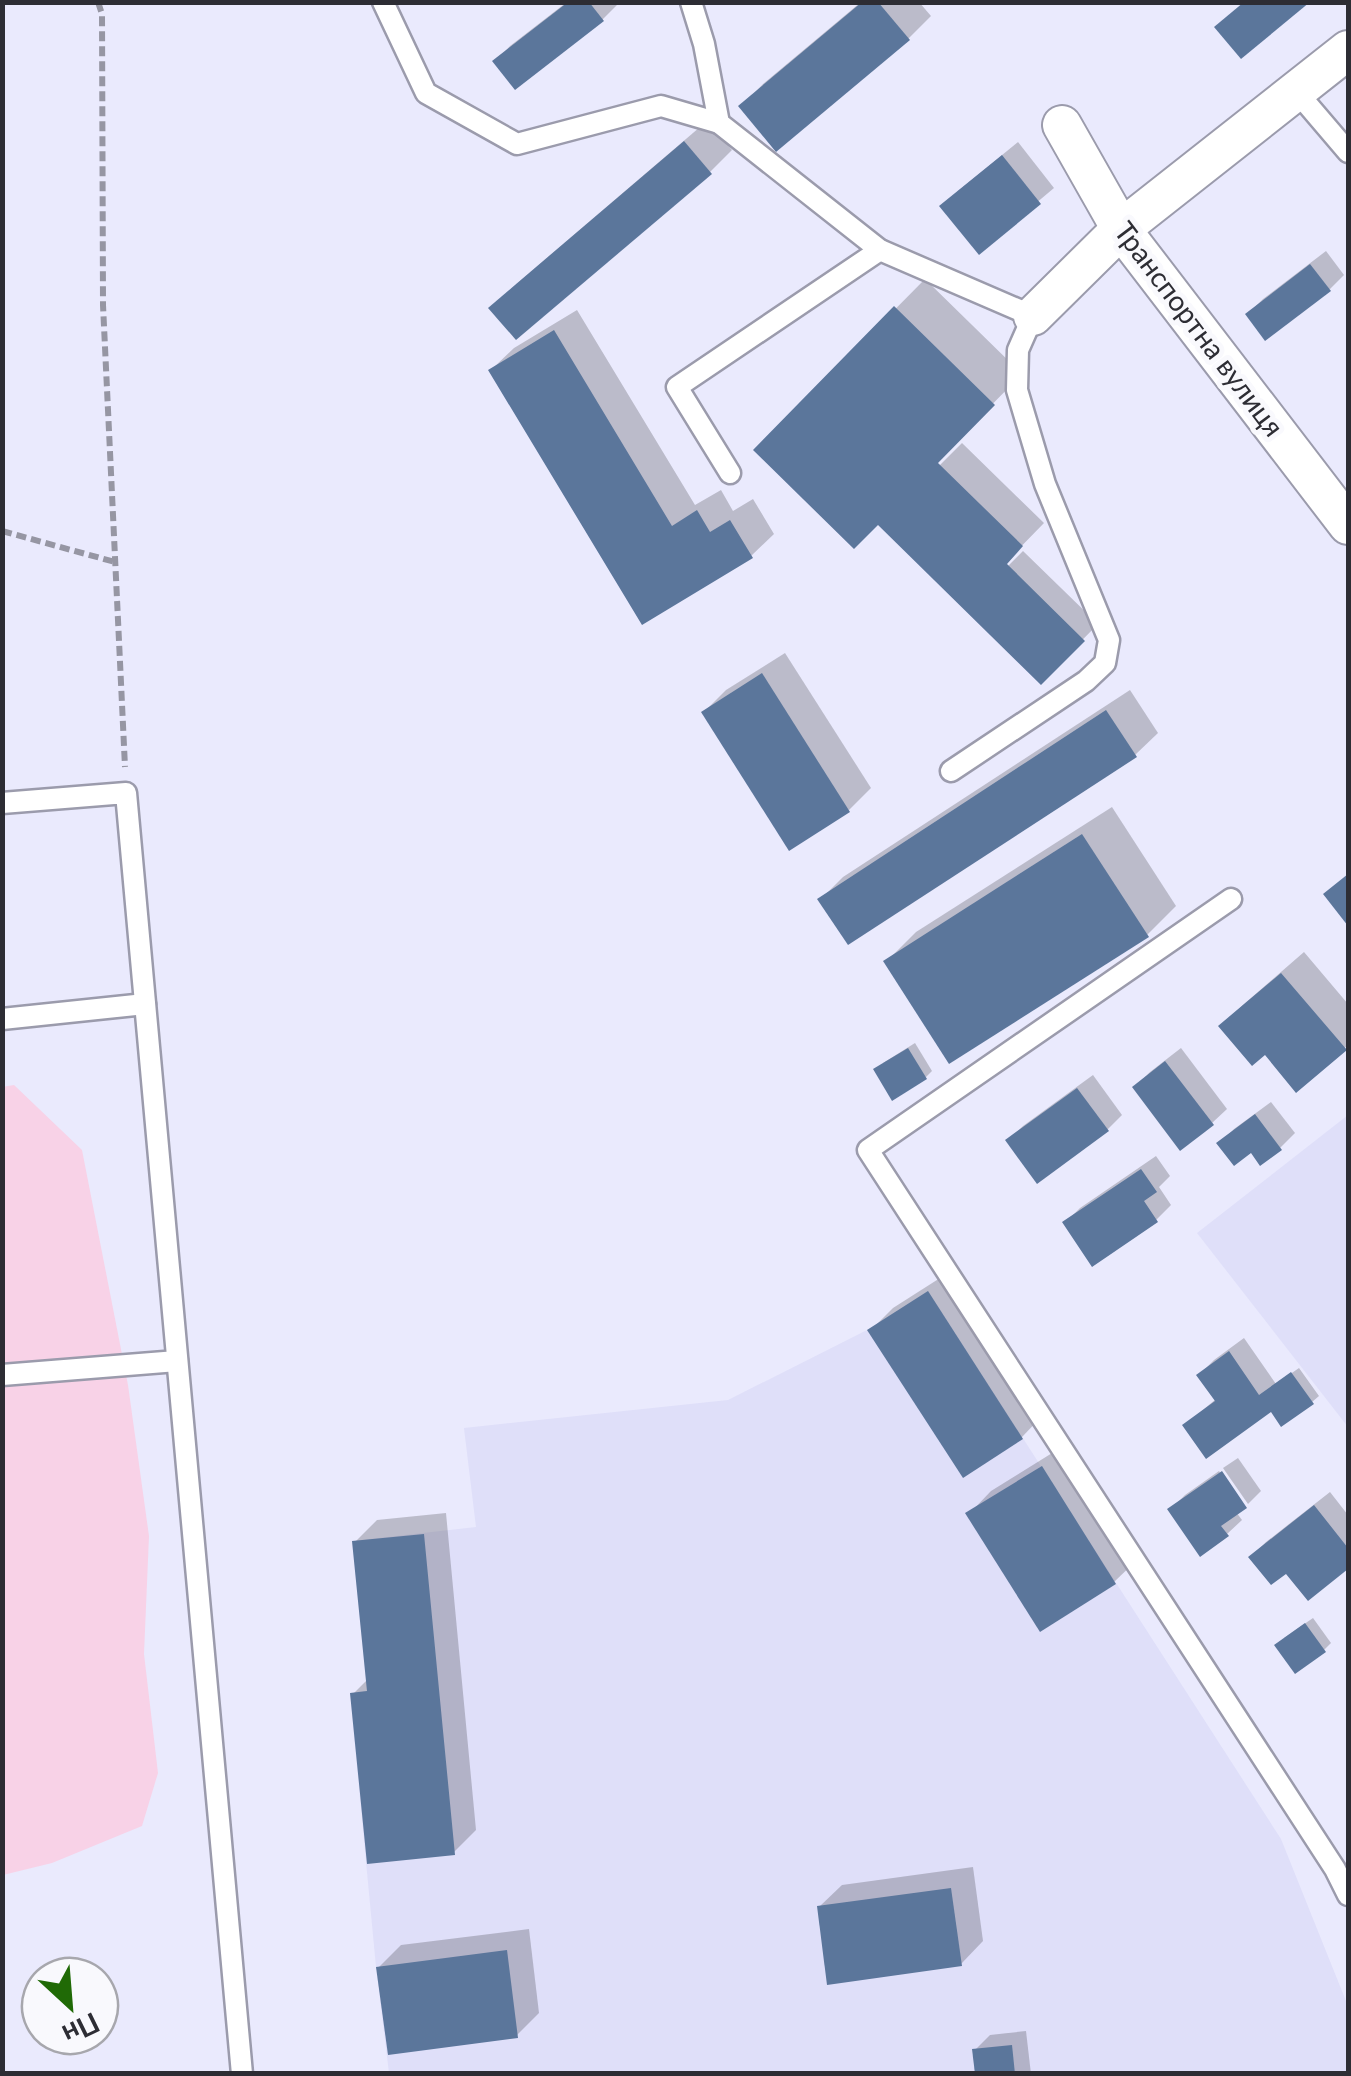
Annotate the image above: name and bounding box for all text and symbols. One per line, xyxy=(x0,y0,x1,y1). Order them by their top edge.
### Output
street label: Транспортна вулиця xyxy=(1108,214,1292,442)
north arrow xyxy=(20,1956,120,2056)
text: Пн xyxy=(57,2006,105,2053)

